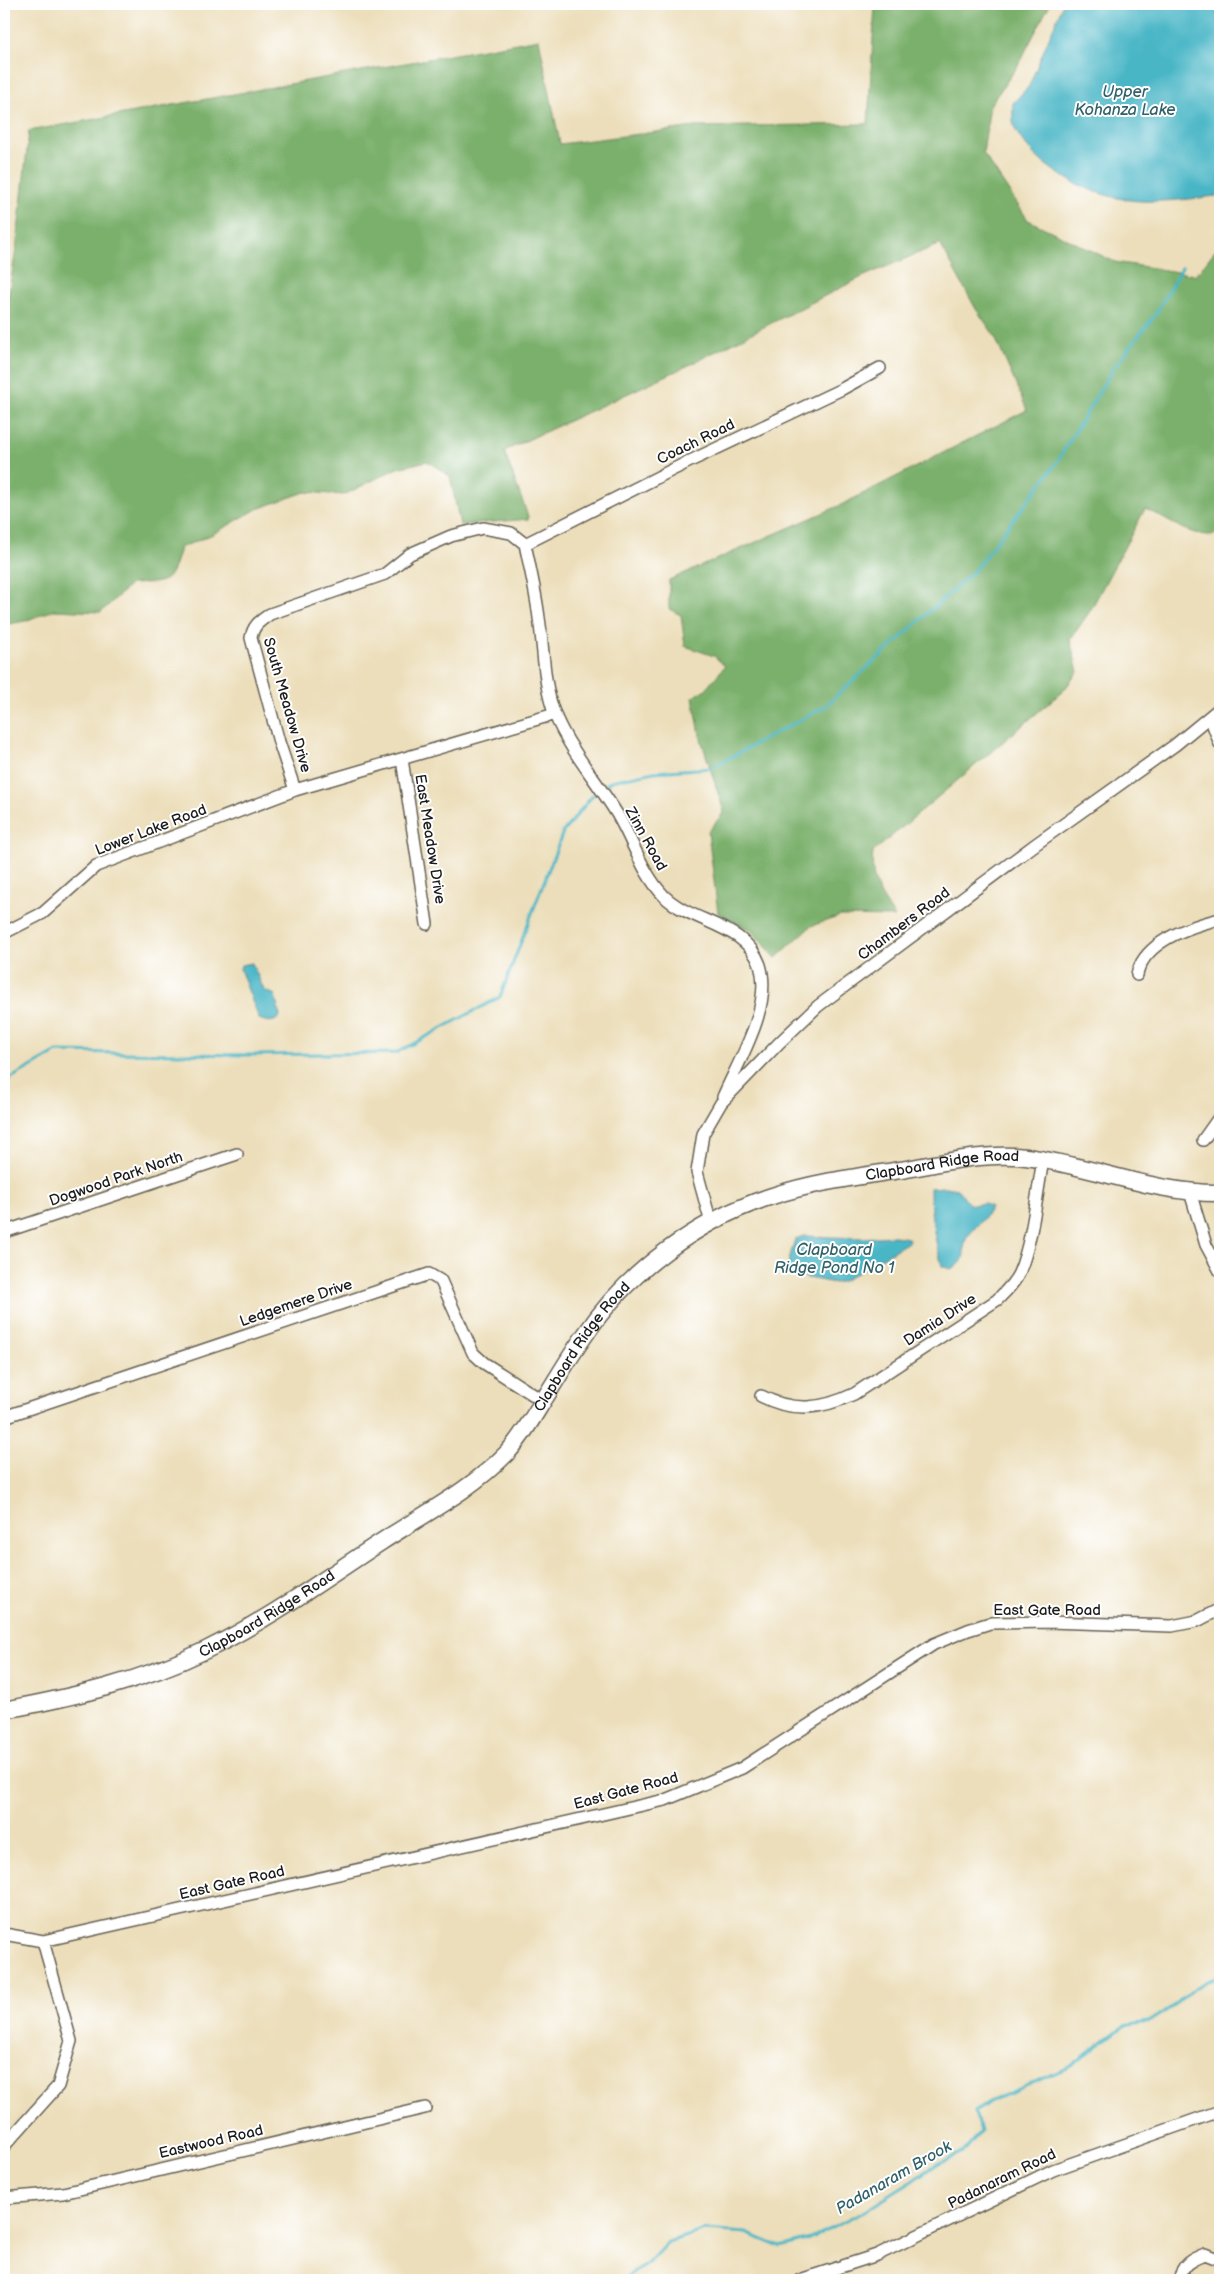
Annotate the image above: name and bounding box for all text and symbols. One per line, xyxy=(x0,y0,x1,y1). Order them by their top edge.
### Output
water label: Upper Kohanza Lake xyxy=(1074,83,1176,120)
street label: Coach Road xyxy=(654,415,738,469)
street label: South Meadow Drive xyxy=(259,635,315,775)
street label: East Meadow Drive xyxy=(410,773,450,905)
street label: Lower Lake Road xyxy=(93,800,209,860)
street label: Zinn Road xyxy=(620,803,671,874)
street label: Chambers Road xyxy=(854,883,954,965)
street label: Clapboard Ridge Road xyxy=(864,1146,1020,1185)
street label: Dogwood Park North xyxy=(47,1147,185,1211)
water label: Clapboard Ridge Pond No 1 xyxy=(774,1241,895,1278)
street label: Ledgemere Drive xyxy=(237,1275,355,1331)
street label: Clapboard Ridge Road xyxy=(529,1278,634,1415)
street label: Damia Drive xyxy=(900,1289,980,1351)
street label: Clapboard Ridge Road xyxy=(196,1566,338,1662)
street label: East Gate Road xyxy=(993,1601,1101,1620)
street label: East Gate Road xyxy=(572,1768,680,1814)
street label: East Gate Road xyxy=(177,1862,287,1904)
street label: Eastwood Road xyxy=(157,2121,265,2163)
water label: Padanaram Brook xyxy=(833,2137,956,2219)
street label: Padanaram Road xyxy=(945,2145,1059,2213)

